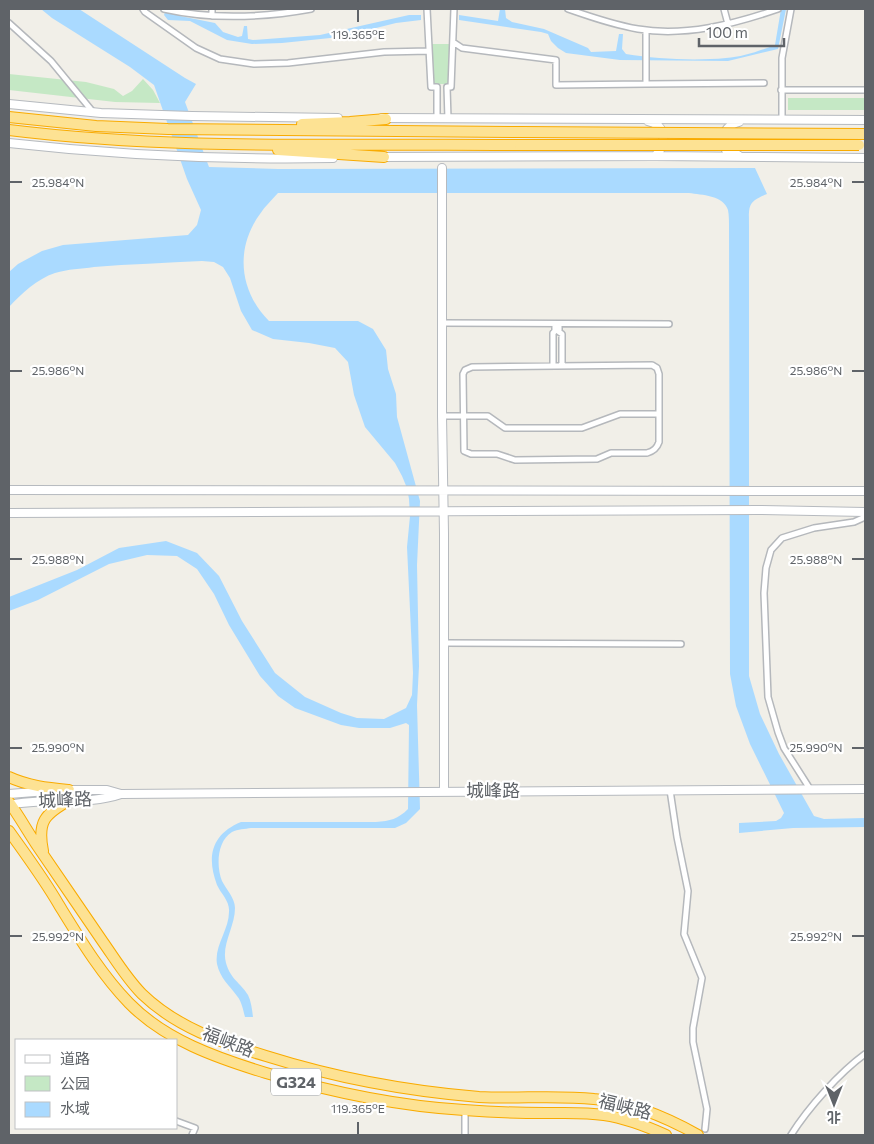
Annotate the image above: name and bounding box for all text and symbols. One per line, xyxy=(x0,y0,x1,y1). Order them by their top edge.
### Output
scale bar xyxy=(699,15,784,47)
text: 100 m xyxy=(706,23,748,41)
text: 119.365°E xyxy=(331,27,385,41)
text: 25.984°N xyxy=(32,175,84,189)
text: 25.984°N xyxy=(790,175,842,189)
text: 25.986°N xyxy=(32,363,84,377)
text: 25.986°N xyxy=(790,363,842,377)
text: 25.988°N xyxy=(32,552,84,566)
text: 25.988°N xyxy=(790,552,842,566)
text: 25.990°N xyxy=(31,740,85,754)
text: 25.990°N xyxy=(789,740,843,754)
street label: 城峰路 xyxy=(466,779,520,801)
street label: 城峰路 xyxy=(38,787,92,811)
text: 25.992°N xyxy=(32,929,84,943)
text: 25.992°N xyxy=(790,929,842,943)
street label: 福峡路 xyxy=(199,1021,258,1061)
legend xyxy=(15,1039,178,1129)
text: 道路 xyxy=(60,1049,90,1067)
road number: G324 xyxy=(271,1068,321,1096)
text: 公园 xyxy=(60,1074,90,1092)
north arrow xyxy=(809,1079,859,1129)
street label: 福峡路 xyxy=(596,1089,654,1123)
text: 水域 xyxy=(60,1099,90,1117)
text: 119.365°E xyxy=(331,1101,385,1115)
text: 北 xyxy=(827,1109,841,1126)

